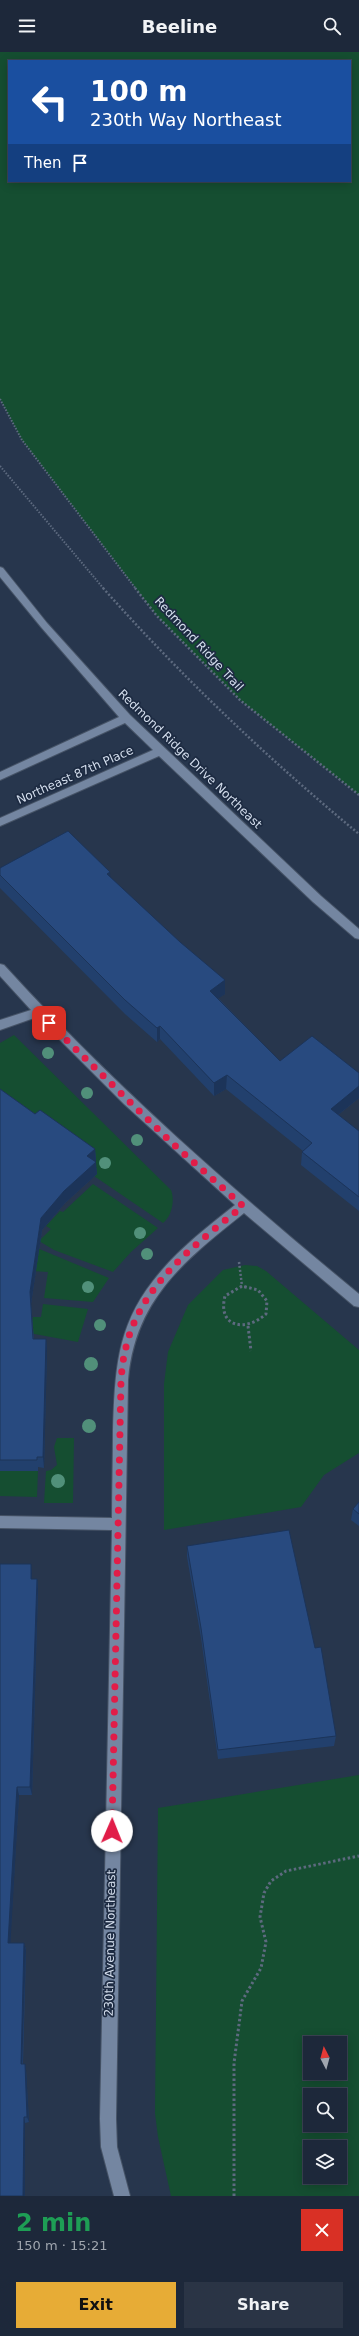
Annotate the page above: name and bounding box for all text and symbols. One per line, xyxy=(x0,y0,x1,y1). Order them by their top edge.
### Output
icon: menu xyxy=(16,15,38,37)
icon: search xyxy=(321,15,343,37)
text: Beeline xyxy=(142,16,217,37)
text: 100 m xyxy=(90,75,187,108)
icon: left xyxy=(24,76,76,128)
text: 230th Way Northeast xyxy=(90,109,281,130)
icon: arrive xyxy=(69,152,91,174)
text: Then xyxy=(24,154,61,172)
street label: Redmond Ridge Trail xyxy=(152,594,246,694)
street label: Redmond Ridge Drive Northeast xyxy=(115,687,265,832)
street label: Northeast 87th Place xyxy=(14,743,136,807)
pin xyxy=(32,1006,66,1040)
icon: arrive xyxy=(38,1012,60,1034)
position arrow xyxy=(91,1810,133,1852)
street label: 230th Avenue Northeast xyxy=(102,1869,118,2016)
north arrow xyxy=(303,2036,347,2080)
map controls xyxy=(303,2036,347,2184)
button: search xyxy=(303,2088,347,2132)
button: layers xyxy=(303,2140,347,2184)
text: 2 min xyxy=(16,2209,91,2237)
button: close xyxy=(301,2209,343,2251)
text: 150 m · 15:21 xyxy=(16,2238,107,2253)
button: Exit xyxy=(16,2282,176,2328)
button: Share xyxy=(184,2282,343,2328)

